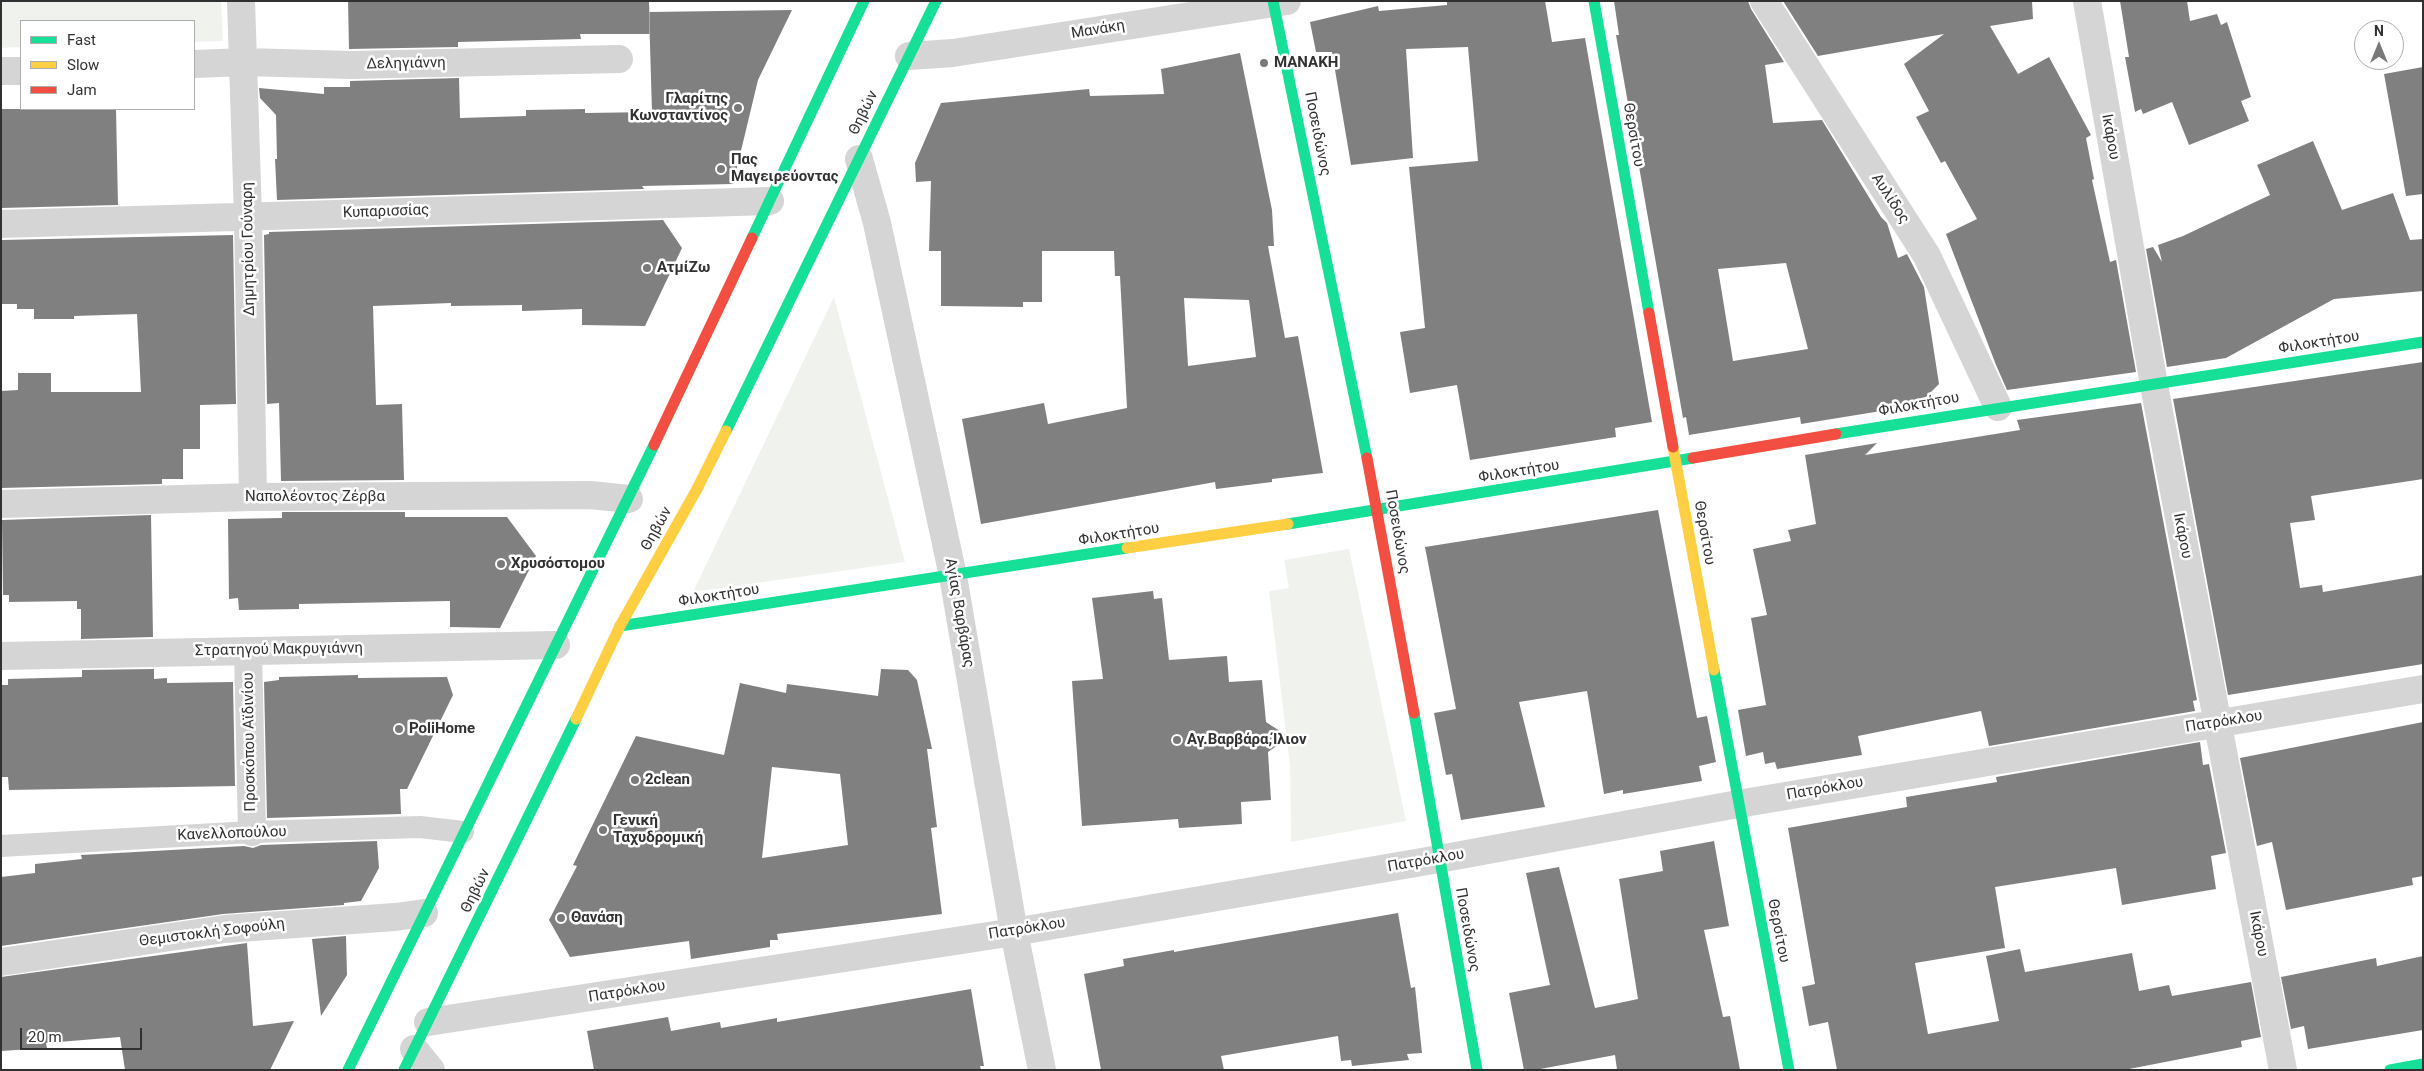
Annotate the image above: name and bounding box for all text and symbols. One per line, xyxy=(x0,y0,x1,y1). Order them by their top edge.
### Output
street label: Μανάκη xyxy=(1070,17,1126,43)
legend xyxy=(20,20,195,110)
north arrow xyxy=(2354,20,2404,70)
text: N xyxy=(2374,23,2384,39)
text: Fast xyxy=(67,31,96,49)
street label: Δεληγιάννη xyxy=(366,54,446,74)
place label: ΜΑΝΑΚΗ xyxy=(1274,54,1338,72)
text: Slow xyxy=(67,56,99,74)
marker: ΜΑΝΑΚΗ xyxy=(1258,57,1270,69)
text: Jam xyxy=(67,81,97,99)
street label: Θηβών xyxy=(846,88,882,138)
place label: Γλαρίτης Κωνσταντίνος xyxy=(630,90,728,125)
street label: Ποσειδώνος xyxy=(1300,90,1334,178)
marker: Γλαρίτης Κωνσταντίνος xyxy=(732,102,744,114)
street label: Θερσίτου xyxy=(1619,102,1647,168)
street label: Ικάρου xyxy=(2097,113,2123,161)
place label: Πας Μαγειρεύοντας xyxy=(731,151,838,186)
marker: Πας Μαγειρεύοντας xyxy=(715,163,727,175)
street label: Αυλίδος xyxy=(1867,171,1913,227)
street label: Δημητρίου Γούναρη xyxy=(239,182,259,316)
street label: Κυπαρισσίας xyxy=(342,201,430,223)
place label: ΑτμίΖω xyxy=(657,259,710,277)
marker: ΑτμίΖω xyxy=(641,262,653,274)
street label: Φιλοκτήτου xyxy=(2277,328,2361,358)
street label: Φιλοκτήτου xyxy=(1877,389,1961,421)
street label: Φιλοκτήτου xyxy=(1477,457,1561,487)
street label: Ναπολέοντος Ζέρβα xyxy=(245,488,385,506)
street label: Ποσειδώνος xyxy=(1381,488,1413,576)
street label: Θερσίτου xyxy=(1690,500,1718,566)
street label: Θηβών xyxy=(638,504,676,554)
street label: Ικάρου xyxy=(2169,512,2195,560)
street label: Φιλοκτήτου xyxy=(1077,520,1161,550)
place label: Χρυσόστομου xyxy=(511,555,605,573)
street label: Αγίας Βαρβάρας xyxy=(941,557,977,669)
marker: Χρυσόστομου xyxy=(495,558,507,570)
street label: Φιλοκτήτου xyxy=(677,581,761,611)
street label: Στρατηγού Μακρυγιάννη xyxy=(195,640,363,660)
street label: Προσκόπου Αϊδινίου xyxy=(240,672,260,812)
street label: Πατρόκλου xyxy=(2184,707,2264,737)
place label: PoliHome xyxy=(409,720,475,738)
marker: PoliHome xyxy=(393,723,405,735)
place label: Αγ.Βαρβάρα,Ίλιον xyxy=(1187,731,1307,749)
marker: Αγ.Βαρβάρα,Ίλιον xyxy=(1171,734,1183,746)
place label: 2clean xyxy=(645,771,690,789)
street label: Πατρόκλου xyxy=(1785,773,1865,805)
marker: 2clean xyxy=(629,774,641,786)
place label: Γενική Ταχυδρομική xyxy=(613,812,703,847)
street label: Κανελλοπούλου xyxy=(177,823,287,845)
marker: Γενική Ταχυδρομική xyxy=(597,824,609,836)
street label: Πατρόκλου xyxy=(1386,845,1466,877)
street label: Θηβών xyxy=(458,866,494,916)
street label: Ποσειδώνος xyxy=(1451,886,1483,974)
street label: Θερσίτου xyxy=(1763,898,1793,964)
place label: Θανάση xyxy=(571,909,623,927)
street label: Ικάρου xyxy=(2245,910,2271,958)
marker: Θανάση xyxy=(555,912,567,924)
street label: Πατρόκλου xyxy=(987,914,1067,944)
street label: Θεμιστοκλή Σοφούλη xyxy=(138,915,286,951)
street label: Πατρόκλου xyxy=(587,977,667,1007)
scale bar xyxy=(22,1018,145,1050)
text: 20 m xyxy=(28,1028,62,1046)

